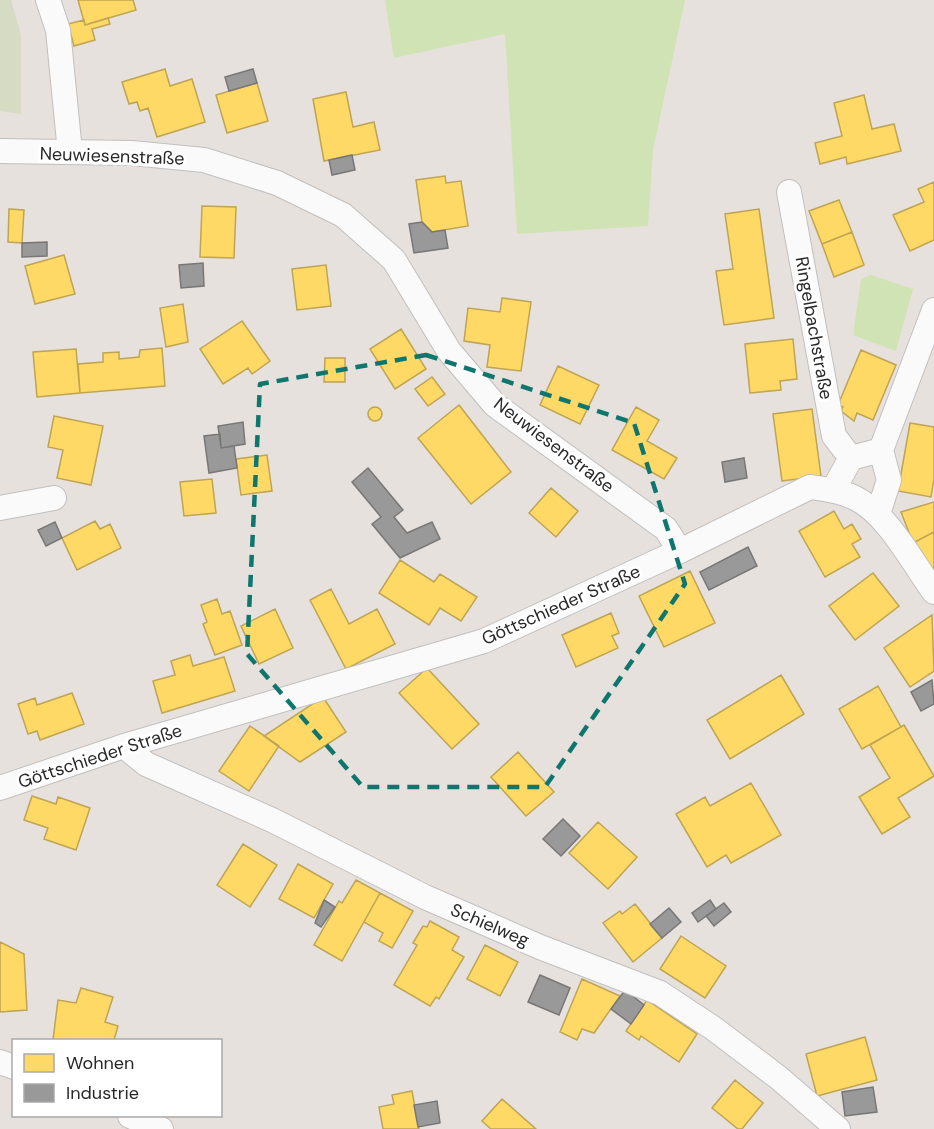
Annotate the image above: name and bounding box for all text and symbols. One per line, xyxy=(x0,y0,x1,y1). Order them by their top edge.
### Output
street label: Neuwiesenstraße xyxy=(39,141,185,171)
street label: Ringelbachstraße xyxy=(790,255,838,401)
street label: Neuwiesenstraße xyxy=(489,392,619,498)
street label: Göttschieder Straße xyxy=(478,559,644,651)
street label: Göttschieder Straße xyxy=(15,718,185,794)
street label: Schielweg xyxy=(447,898,533,952)
legend xyxy=(12,1039,222,1117)
text: Wohnen xyxy=(66,1051,134,1075)
text: Industrie xyxy=(66,1081,139,1105)

